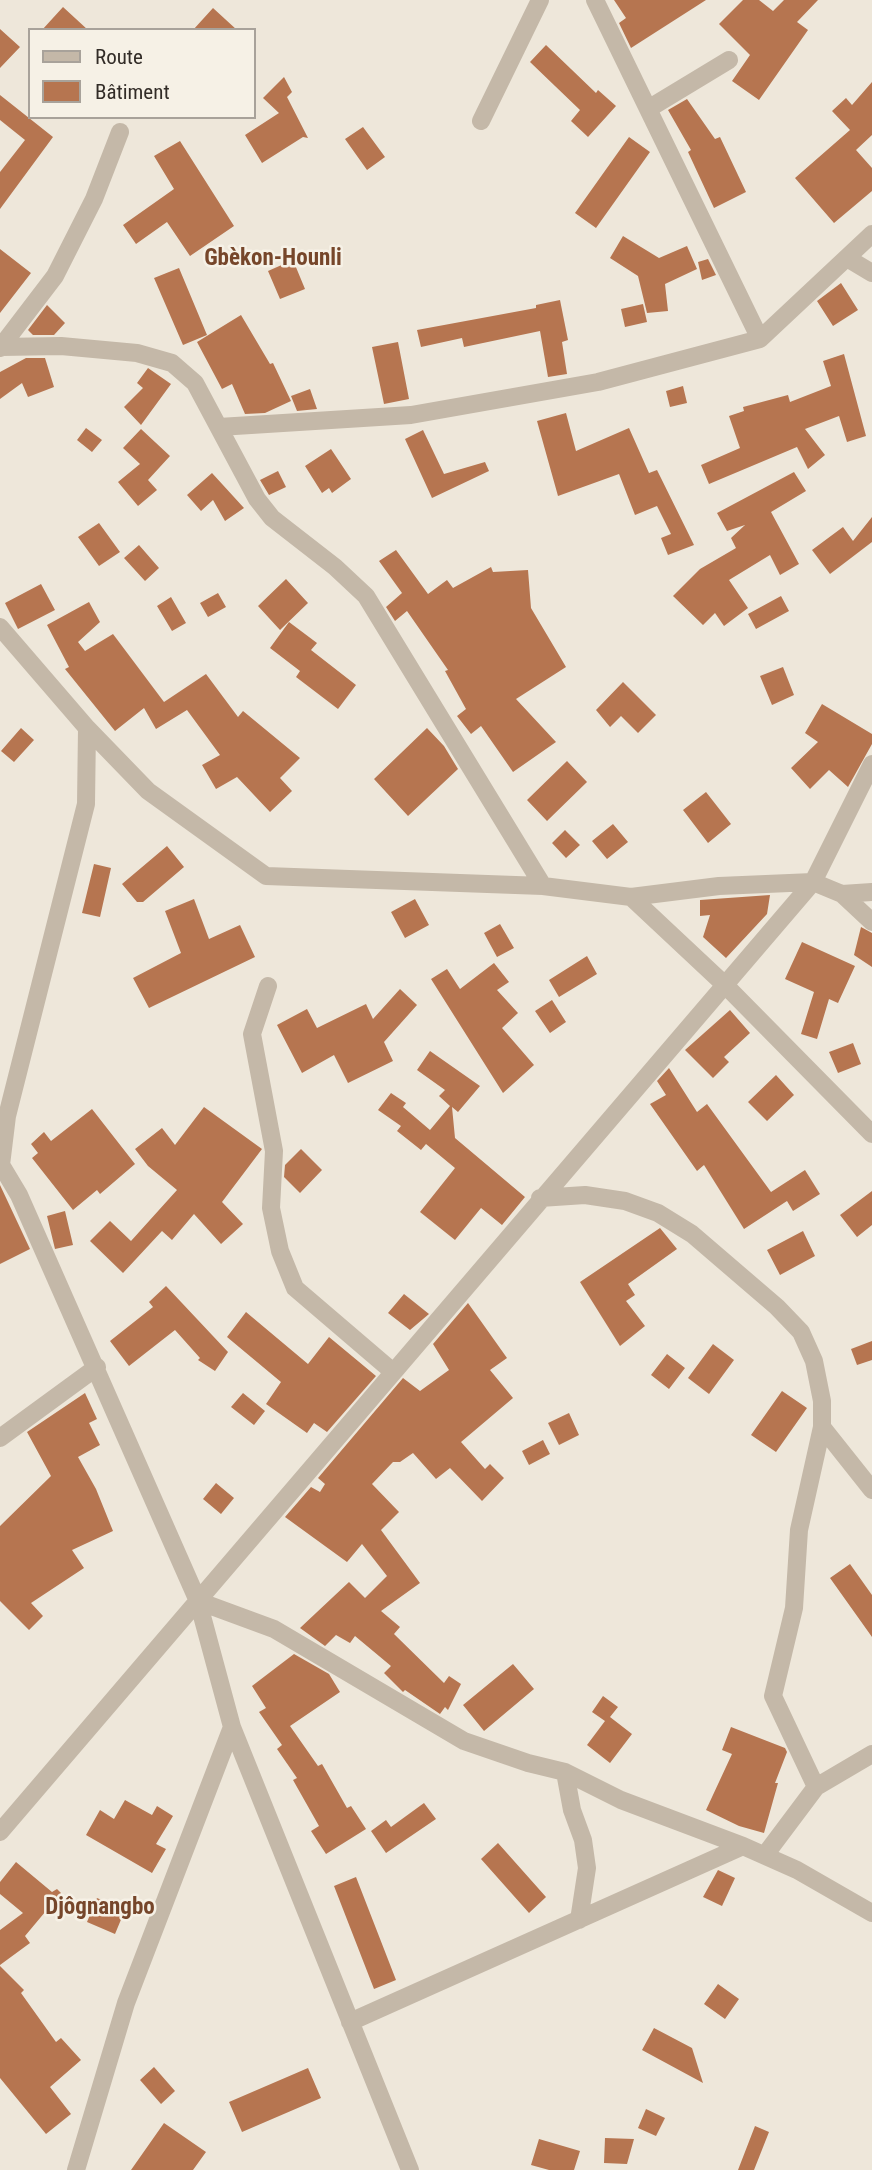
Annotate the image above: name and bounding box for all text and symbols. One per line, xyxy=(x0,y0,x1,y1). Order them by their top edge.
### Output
legend xyxy=(28,28,256,119)
text: Route xyxy=(95,45,143,69)
text: Bâtiment xyxy=(95,80,170,104)
district label: Gbèkon-Hounli xyxy=(204,245,342,273)
district label: Djôgnangbo xyxy=(45,1894,155,1922)

